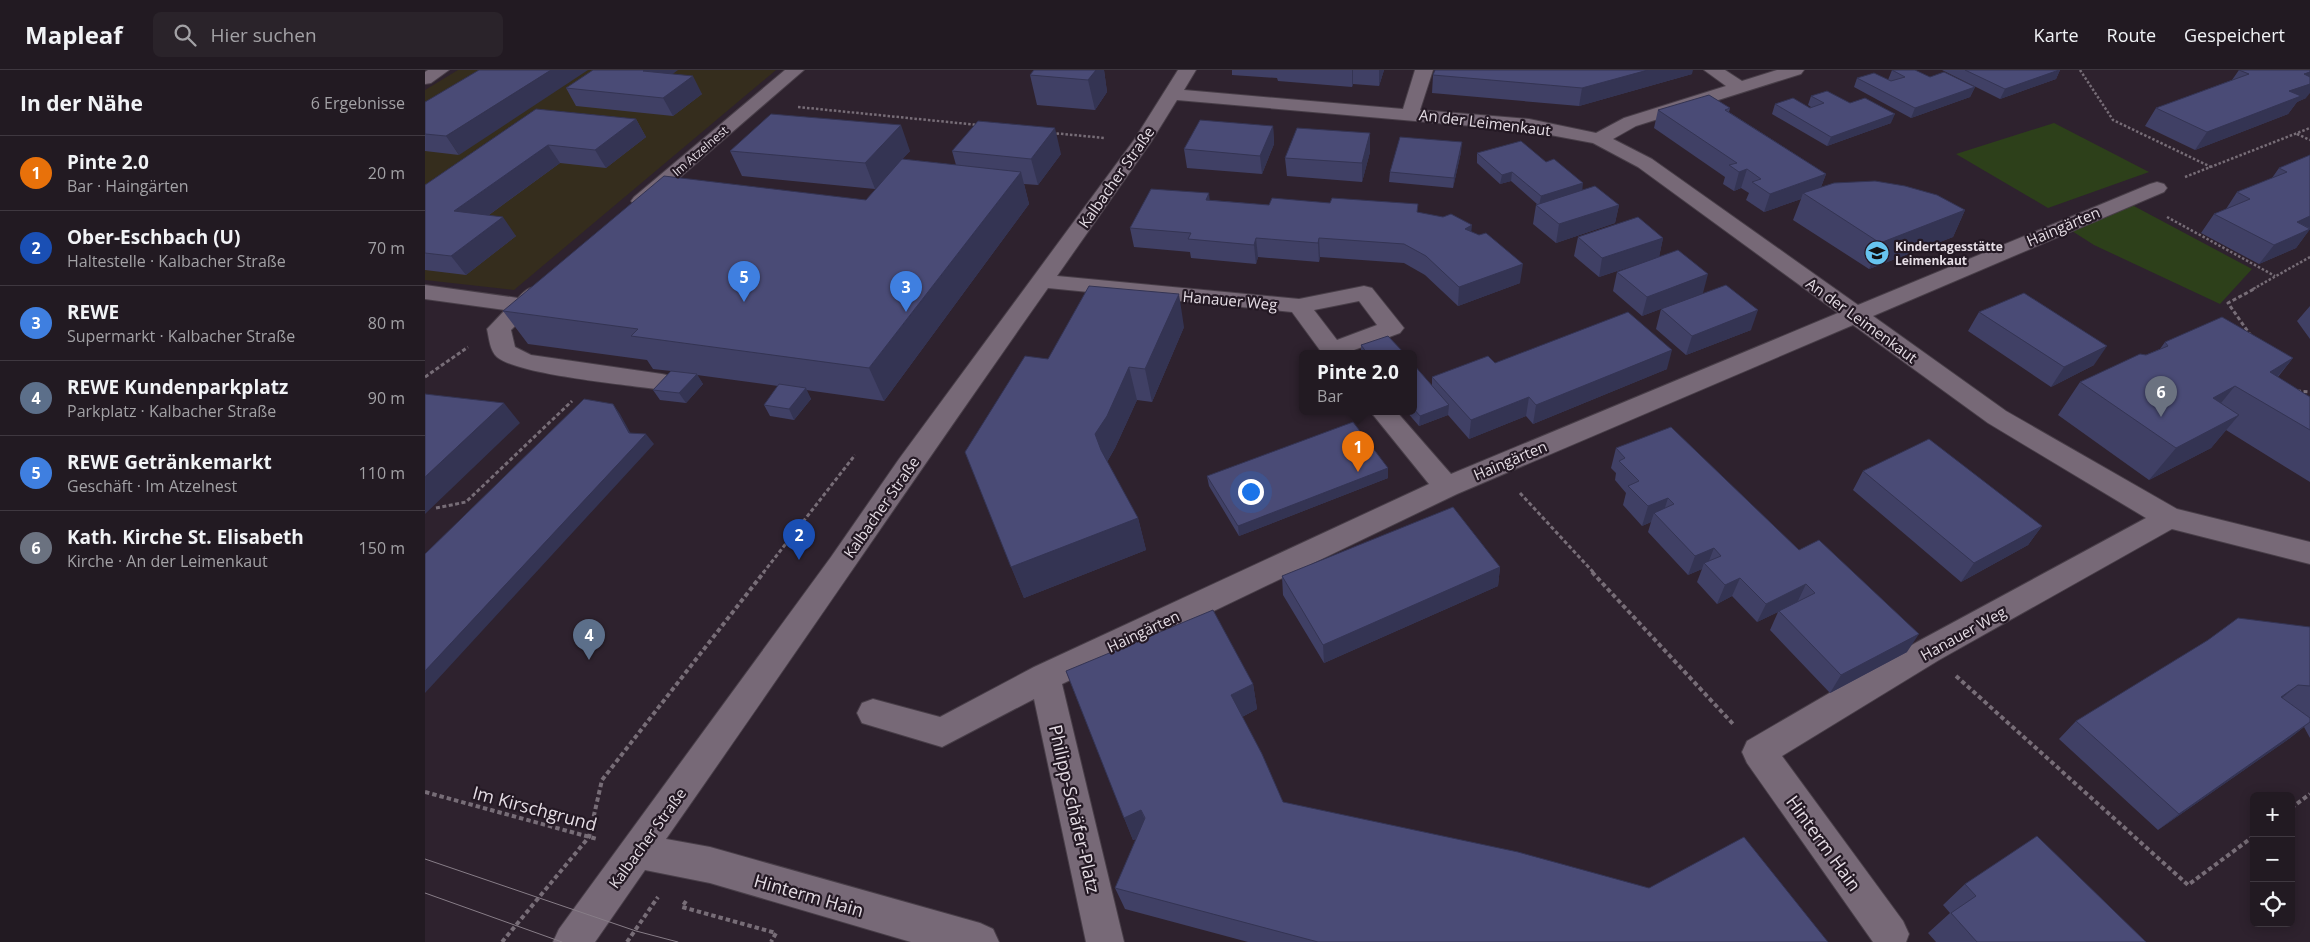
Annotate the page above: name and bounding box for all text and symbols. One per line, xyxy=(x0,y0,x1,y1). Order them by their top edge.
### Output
search box xyxy=(153,12,503,57)
text: Mapleaf xyxy=(25,18,123,51)
icon: search xyxy=(171,21,199,49)
text: Hier suchen xyxy=(211,22,317,48)
text: Karte xyxy=(2034,23,2079,47)
text: Route xyxy=(2107,23,2156,47)
text: Gespeichert xyxy=(2184,23,2285,47)
text: In der Nähe xyxy=(20,89,143,117)
text: 6 Ergebnisse xyxy=(311,92,405,114)
street label: An der Leimenkaut xyxy=(1418,104,1552,140)
street label: Im Atzelnest xyxy=(668,122,732,180)
street label: Kalbacher Straße xyxy=(1074,122,1158,232)
text: Pinte 2.0 xyxy=(67,149,149,175)
text: 1 xyxy=(31,162,41,184)
text: 20 m xyxy=(368,162,405,184)
text: Bar · Haingärten xyxy=(67,175,188,197)
street label: Haingärten xyxy=(2023,202,2103,250)
text: Ober-Eschbach (U) xyxy=(67,224,240,250)
text: 2 xyxy=(31,237,41,259)
text: 70 m xyxy=(368,237,405,259)
place label: Kindertagesstätte Leimenkaut xyxy=(1895,238,2003,269)
school or university icon: Kindertagesstätte Leimenkaut xyxy=(1864,240,1890,266)
text: Haltestelle · Kalbacher Straße xyxy=(67,250,286,272)
pin: 5 xyxy=(728,261,760,302)
pin: 3 xyxy=(890,271,922,312)
street label: An der Leimenkaut xyxy=(1803,273,1921,367)
street label: Hanauer Weg xyxy=(1182,286,1278,314)
text: REWE xyxy=(67,299,119,325)
text: 3 xyxy=(31,312,41,334)
text: 80 m xyxy=(368,312,405,334)
text: Supermarkt · Kalbacher Straße xyxy=(67,325,295,347)
popup xyxy=(1299,350,1417,415)
text: Pinte 2.0 xyxy=(1317,359,1399,385)
text: REWE Kundenparkplatz xyxy=(67,374,288,400)
pin: 6 xyxy=(2145,376,2177,417)
text: Bar xyxy=(1317,385,1343,407)
text: 4 xyxy=(31,387,41,409)
text: 90 m xyxy=(368,387,405,409)
text: Parkplatz · Kalbacher Straße xyxy=(67,400,276,422)
pin: 1 xyxy=(1342,431,1374,472)
street label: Haingärten xyxy=(1470,436,1550,484)
text: REWE Getränkemarkt xyxy=(67,449,272,475)
street label: Kalbacher Straße xyxy=(839,452,923,562)
text: 5 xyxy=(31,462,41,484)
text: 110 m xyxy=(359,462,405,484)
text: Geschäft · Im Atzelnest xyxy=(67,475,237,497)
your location xyxy=(1238,479,1264,505)
pin: 2 xyxy=(783,519,815,560)
text: Kath. Kirche St. Elisabeth xyxy=(67,524,304,550)
text: 6 xyxy=(31,537,41,559)
text: 150 m xyxy=(359,537,405,559)
text: Kirche · An der Leimenkaut xyxy=(67,550,268,572)
street label: Hanauer Weg xyxy=(1917,601,2009,665)
street label: Haingärten xyxy=(1103,605,1183,657)
pin: 4 xyxy=(573,619,605,660)
street label: Philipp-Schäfer-Platz xyxy=(1044,722,1106,896)
street label: Im Kirschgrund xyxy=(470,780,600,836)
street label: Kalbacher Straße xyxy=(604,784,690,892)
street label: Hinterm Hain xyxy=(1781,790,1867,896)
map controls xyxy=(2250,792,2295,927)
button: + xyxy=(2250,792,2295,837)
button: − xyxy=(2250,837,2295,882)
street label: Hinterm Hain xyxy=(751,868,867,922)
button: locate xyxy=(2250,882,2295,927)

